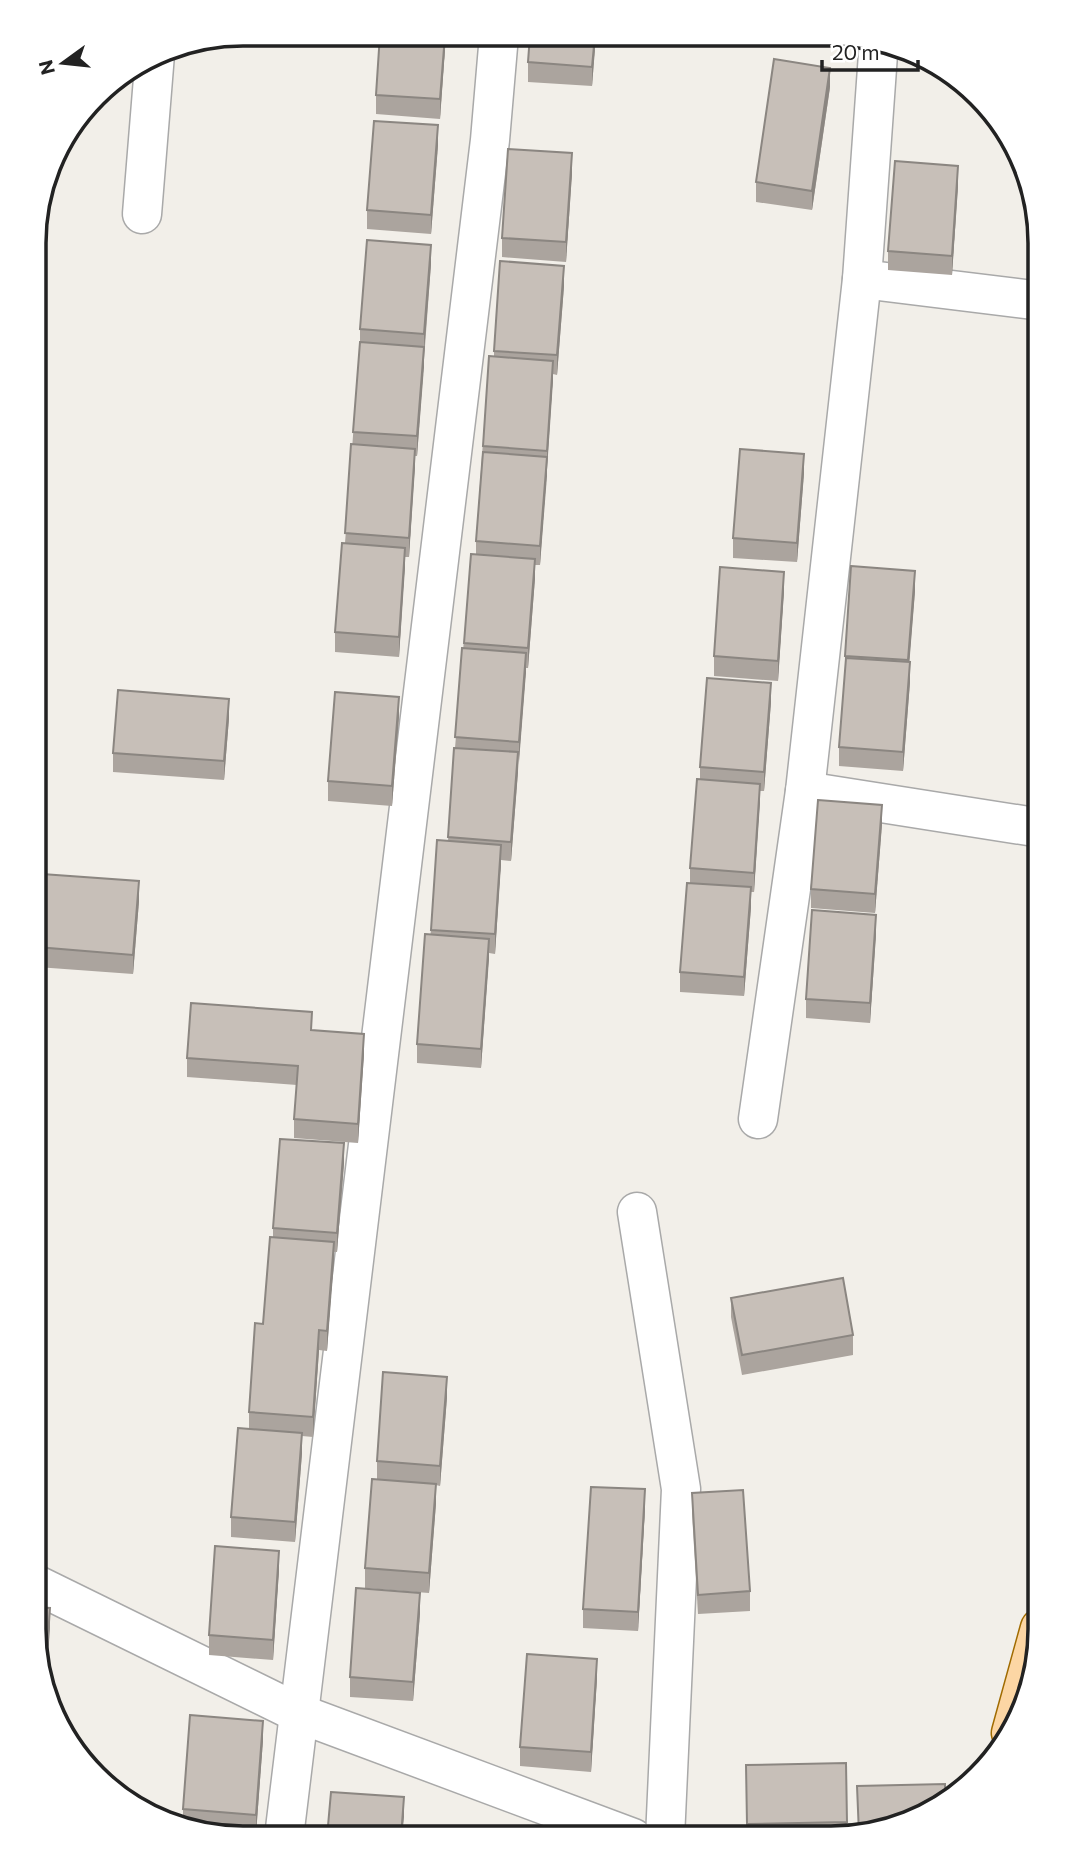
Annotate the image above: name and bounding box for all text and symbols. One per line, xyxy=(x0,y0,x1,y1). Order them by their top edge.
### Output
north arrow xyxy=(28,28,98,98)
scale bar xyxy=(822,28,918,72)
text: 20 m xyxy=(832,39,880,64)
text: N xyxy=(33,58,59,77)

